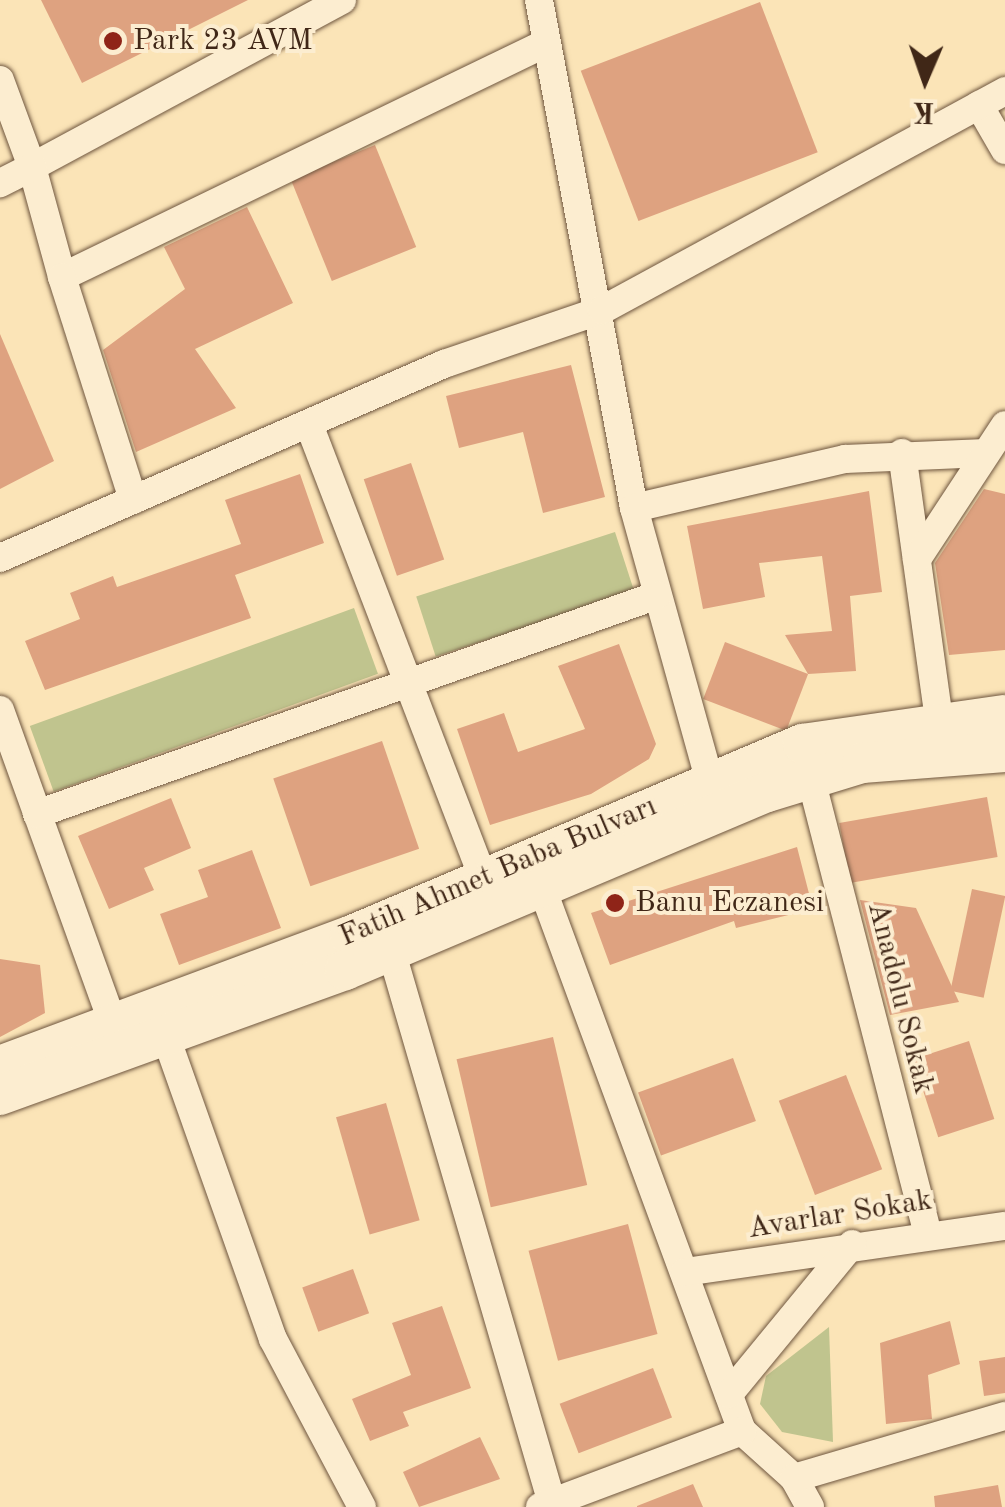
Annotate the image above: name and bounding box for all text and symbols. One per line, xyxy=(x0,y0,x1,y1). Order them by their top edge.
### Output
place label: Park 23 AVM xyxy=(133,23,313,59)
marker: Park 23 AVM xyxy=(102,30,124,52)
north arrow xyxy=(875,30,975,130)
text: K xyxy=(913,96,935,124)
street label: Fatih Ahmet Baba Bulvarı xyxy=(334,789,662,955)
place label: Banu Eczanesi xyxy=(635,885,824,921)
marker: Banu Eczanesi xyxy=(604,892,626,914)
street label: Anadolu Sokak xyxy=(859,898,941,1098)
street label: Avarlar Sokak xyxy=(745,1183,935,1247)

